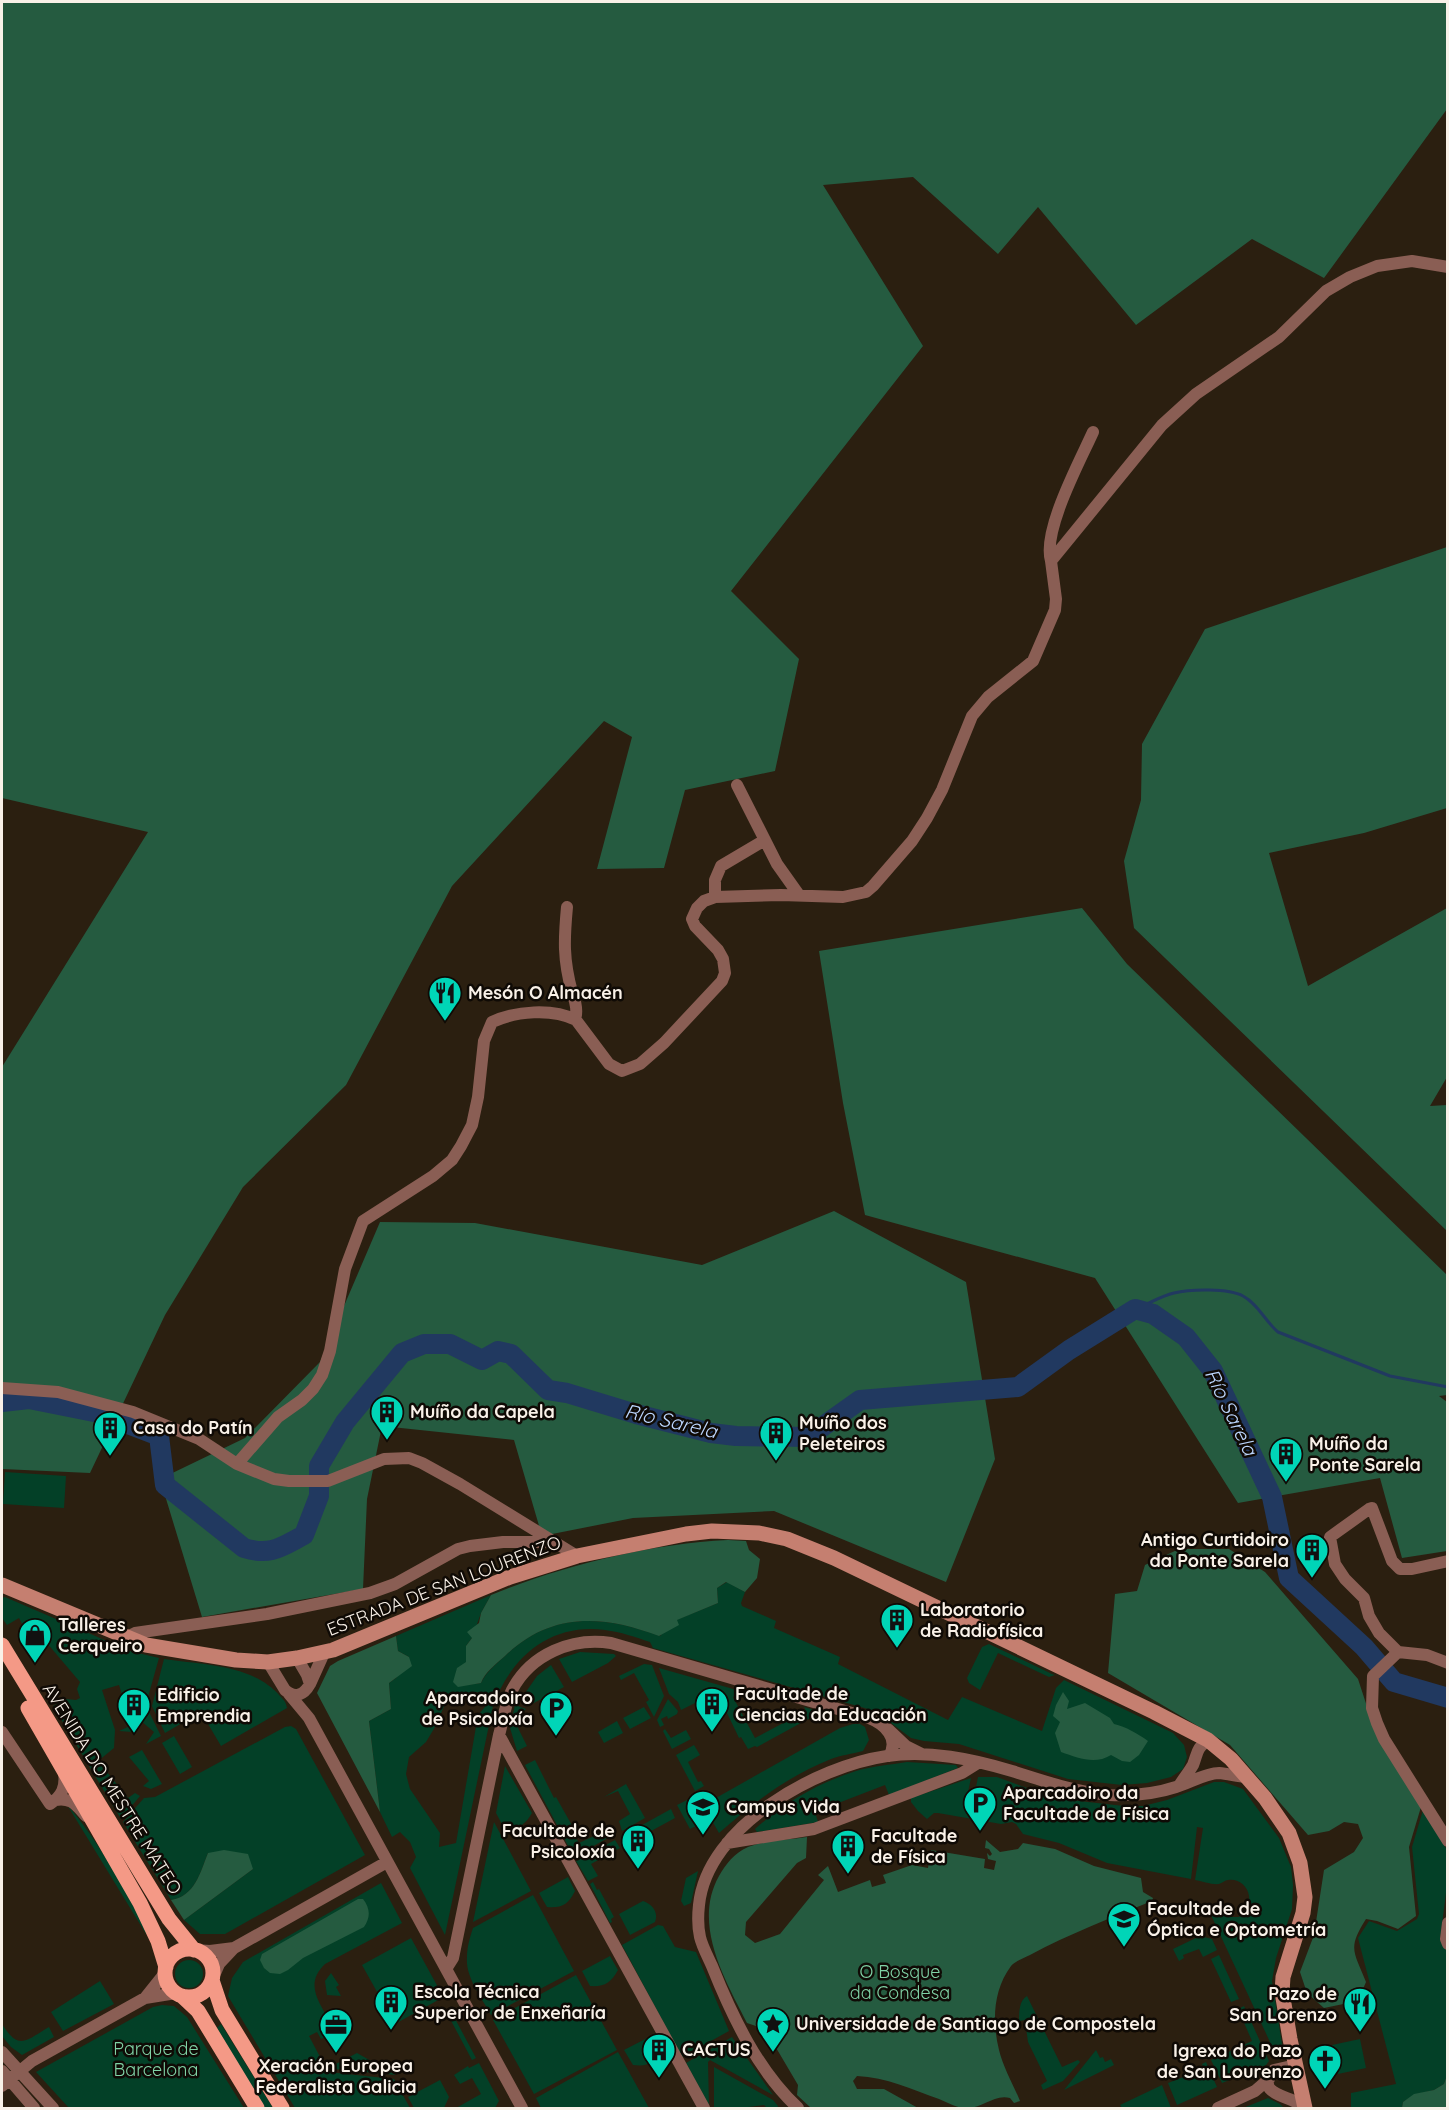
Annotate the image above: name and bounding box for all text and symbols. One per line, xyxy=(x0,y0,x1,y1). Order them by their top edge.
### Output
restaurant icon: Mesón O Almacén xyxy=(427,975,463,1022)
place label: Mesón O Almacén xyxy=(468,981,623,1004)
water label: Río Sarela xyxy=(1200,1364,1264,1461)
building icon: Muíño da Capela xyxy=(369,1394,405,1441)
water label: Río Sarela xyxy=(623,1398,721,1444)
place label: Muíño da Capela xyxy=(410,1400,555,1423)
building icon: Casa do Patín xyxy=(92,1410,128,1457)
place label: Muíño dos Peleteiros xyxy=(799,1411,887,1455)
building icon: Muíño dos Peleteiros xyxy=(758,1415,794,1462)
place label: Casa do Patín xyxy=(133,1416,253,1439)
place label: Muíño da Ponte Sarela xyxy=(1309,1432,1421,1476)
building icon: Muíño da Ponte Sarela xyxy=(1268,1436,1304,1483)
place label: Antigo Curtidoiro da Ponte Sarela xyxy=(1141,1528,1289,1572)
street label: ESTRADA DE SAN LOURENZO xyxy=(324,1530,564,1641)
building icon: Antigo Curtidoiro da Ponte Sarela xyxy=(1294,1532,1330,1579)
place label: Laboratorio de Radiofísica xyxy=(920,1598,1043,1642)
building icon: Laboratorio de Radiofísica xyxy=(879,1602,915,1649)
place label: Talleres Cerqueiro xyxy=(58,1613,143,1657)
shop icon: Talleres Cerqueiro xyxy=(17,1617,53,1664)
street label: AVENIDA DO MESTRE MATEO xyxy=(38,1679,187,1899)
place label: Facultade de Ciencias da Educación xyxy=(735,1682,927,1726)
place label: Edificio Emprendia xyxy=(157,1683,251,1727)
place label: Aparcadoiro de Psicoloxía xyxy=(421,1686,533,1730)
building icon: Facultade de Ciencias da Educación xyxy=(694,1686,730,1733)
building icon: Edificio Emprendia xyxy=(116,1687,152,1734)
parking icon: Aparcadoiro de Psicoloxía xyxy=(538,1690,574,1737)
place label: Aparcadoiro da Facultade de Física xyxy=(1003,1781,1169,1825)
parking icon: Aparcadoiro da Facultade de Física xyxy=(962,1785,998,1832)
school or university icon: Campus Vida xyxy=(685,1789,721,1836)
place label: Campus Vida xyxy=(726,1795,840,1818)
place label: Facultade de Psicoloxía xyxy=(502,1819,615,1863)
building icon: Facultade de Psicoloxía xyxy=(620,1823,656,1870)
place label: Facultade de Física xyxy=(871,1824,957,1868)
building icon: Facultade de Física xyxy=(830,1828,866,1875)
place label: Facultade de Óptica e Optometría xyxy=(1147,1897,1326,1941)
school or university icon: Facultade de Óptica e Optometría xyxy=(1106,1901,1142,1948)
park label: O Bosque da Condesa xyxy=(850,1960,950,2004)
place label: Escola Técnica Superior de Enxeñaría xyxy=(414,1980,606,2024)
place label: Pazo de San Lorenzo xyxy=(1229,1982,1337,2026)
building icon: Escola Técnica Superior de Enxeñaría xyxy=(373,1984,409,2031)
restaurant icon: Pazo de San Lorenzo xyxy=(1342,1986,1378,2033)
place icon: Universidade de Santiago de Compostela xyxy=(755,2006,791,2053)
office icon: Xeración Europea Federalista Galicia xyxy=(318,2007,354,2054)
place label: Universidade de Santiago de Compostela xyxy=(796,2012,1156,2035)
building icon: CACTUS xyxy=(641,2032,677,2079)
park label: Parque de Barcelona xyxy=(113,2037,199,2081)
place label: CACTUS xyxy=(682,2038,751,2061)
place label: Igrexa do Pazo de San Lourenzo xyxy=(1157,2039,1302,2083)
church icon: Igrexa do Pazo de San Lourenzo xyxy=(1307,2043,1343,2090)
place label: Xeración Europea Federalista Galicia xyxy=(256,2054,416,2098)

